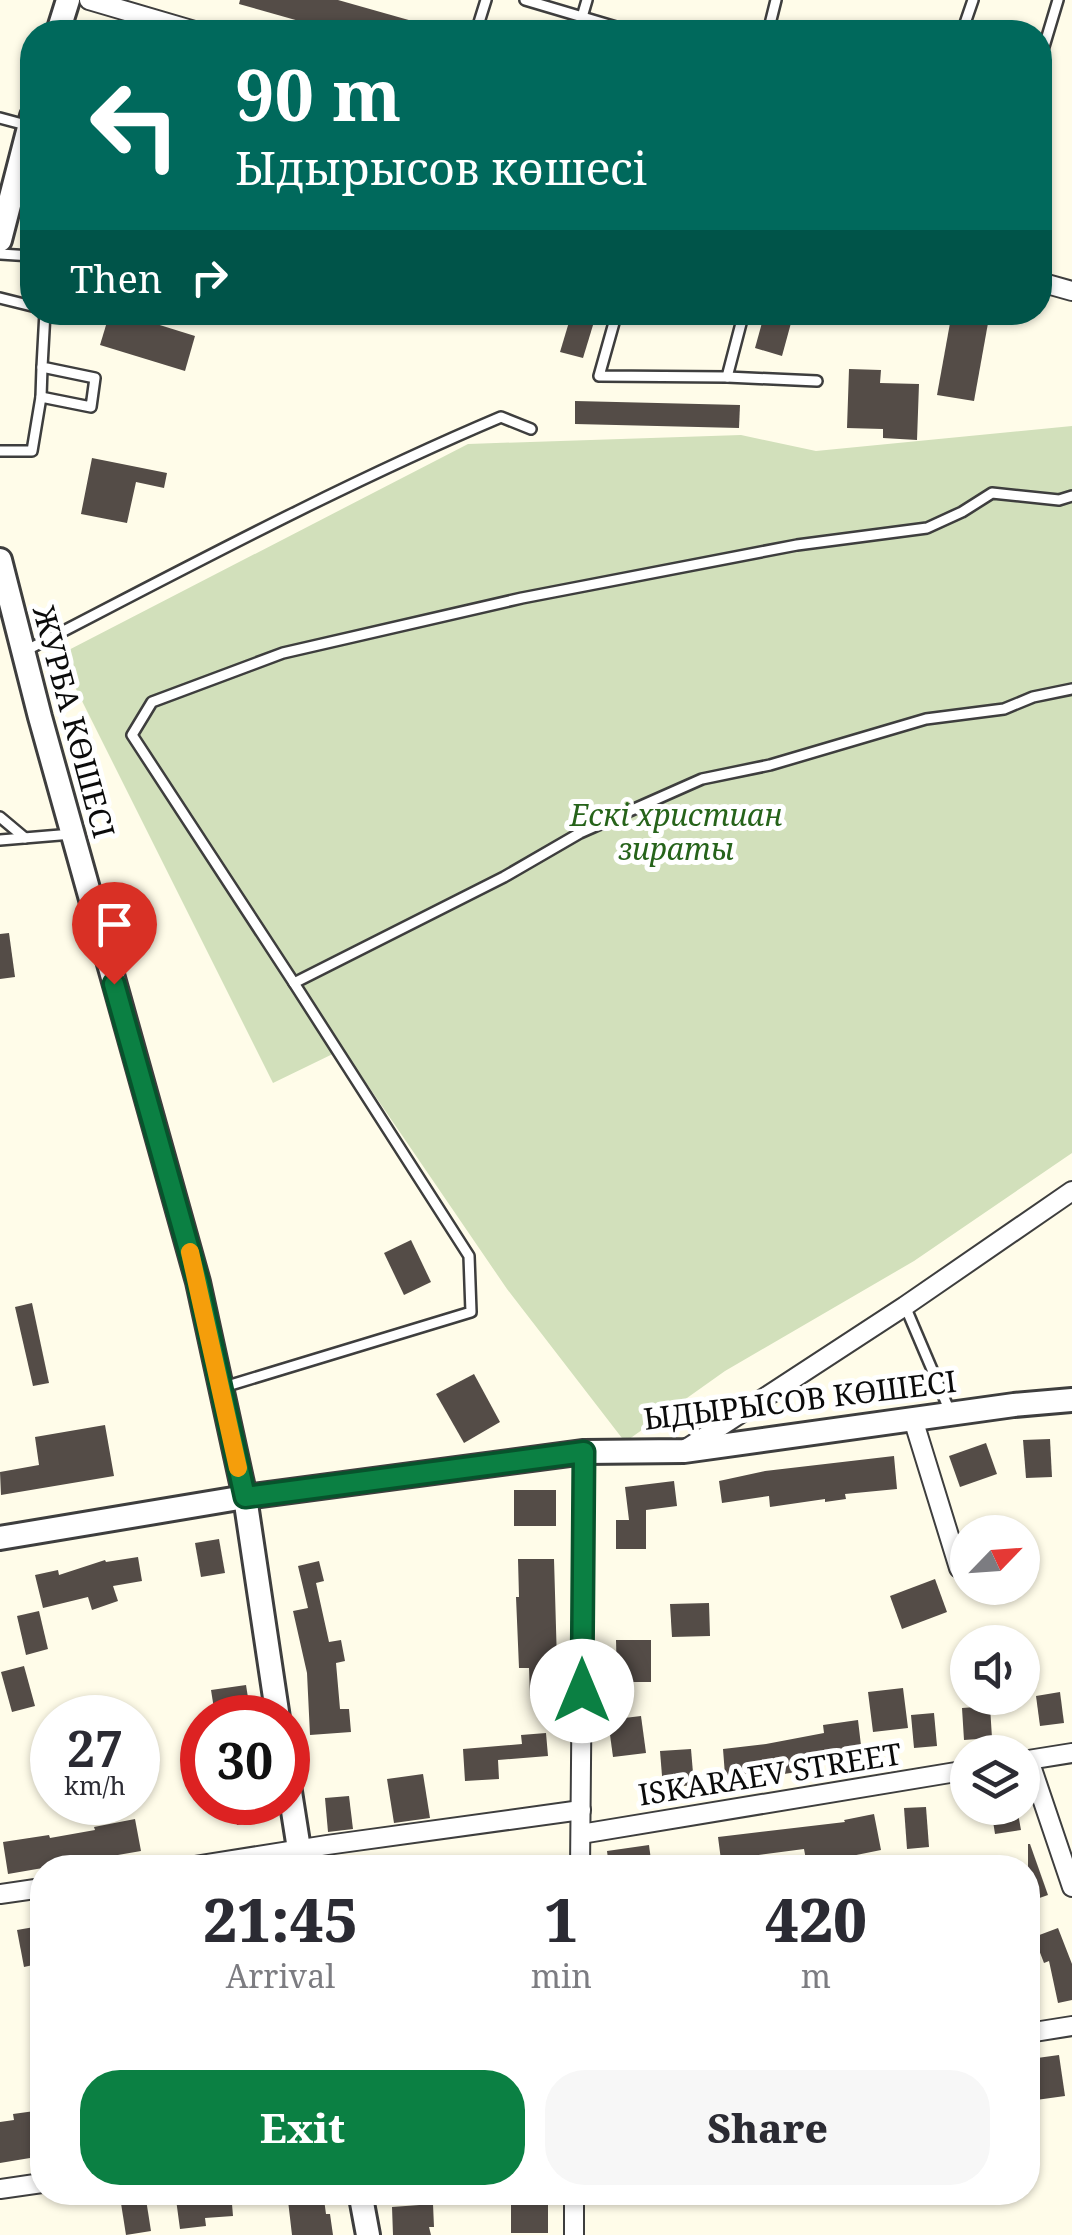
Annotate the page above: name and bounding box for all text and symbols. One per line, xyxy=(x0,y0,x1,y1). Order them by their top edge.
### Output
text: 90 m xyxy=(235,46,401,142)
icon: left xyxy=(70,60,200,190)
text: Ыдырысов көшесі xyxy=(235,137,648,198)
icon: right xyxy=(182,250,237,305)
text: Then xyxy=(70,252,162,304)
street label: ЖУРБА КӨШЕСІ xyxy=(23,600,125,842)
park label: Ескі христиан зираты xyxy=(569,794,782,869)
pin xyxy=(72,882,157,985)
icon: arrive xyxy=(87,897,142,952)
street label: ЫДЫРЫСОВ КӨШЕСІ xyxy=(641,1360,959,1439)
north arrow xyxy=(950,1515,1040,1605)
map controls xyxy=(950,1515,1040,1825)
button: sound xyxy=(950,1625,1040,1715)
position arrow xyxy=(530,1639,634,1743)
speed limit sign: 30 xyxy=(180,1695,310,1825)
text: 27 xyxy=(67,1714,123,1782)
street label: ISKARAEV STREET xyxy=(635,1732,904,1815)
button: layers xyxy=(950,1735,1040,1825)
text: km/h xyxy=(64,1768,126,1802)
text: 21:45 xyxy=(203,1878,358,1960)
text: 1 xyxy=(544,1878,578,1960)
text: 420 xyxy=(765,1878,867,1960)
text: Arrival xyxy=(226,1954,335,1997)
text: min xyxy=(531,1954,592,1997)
text: m xyxy=(801,1954,831,1997)
button: Exit xyxy=(80,2070,525,2185)
button: Share xyxy=(545,2070,990,2185)

